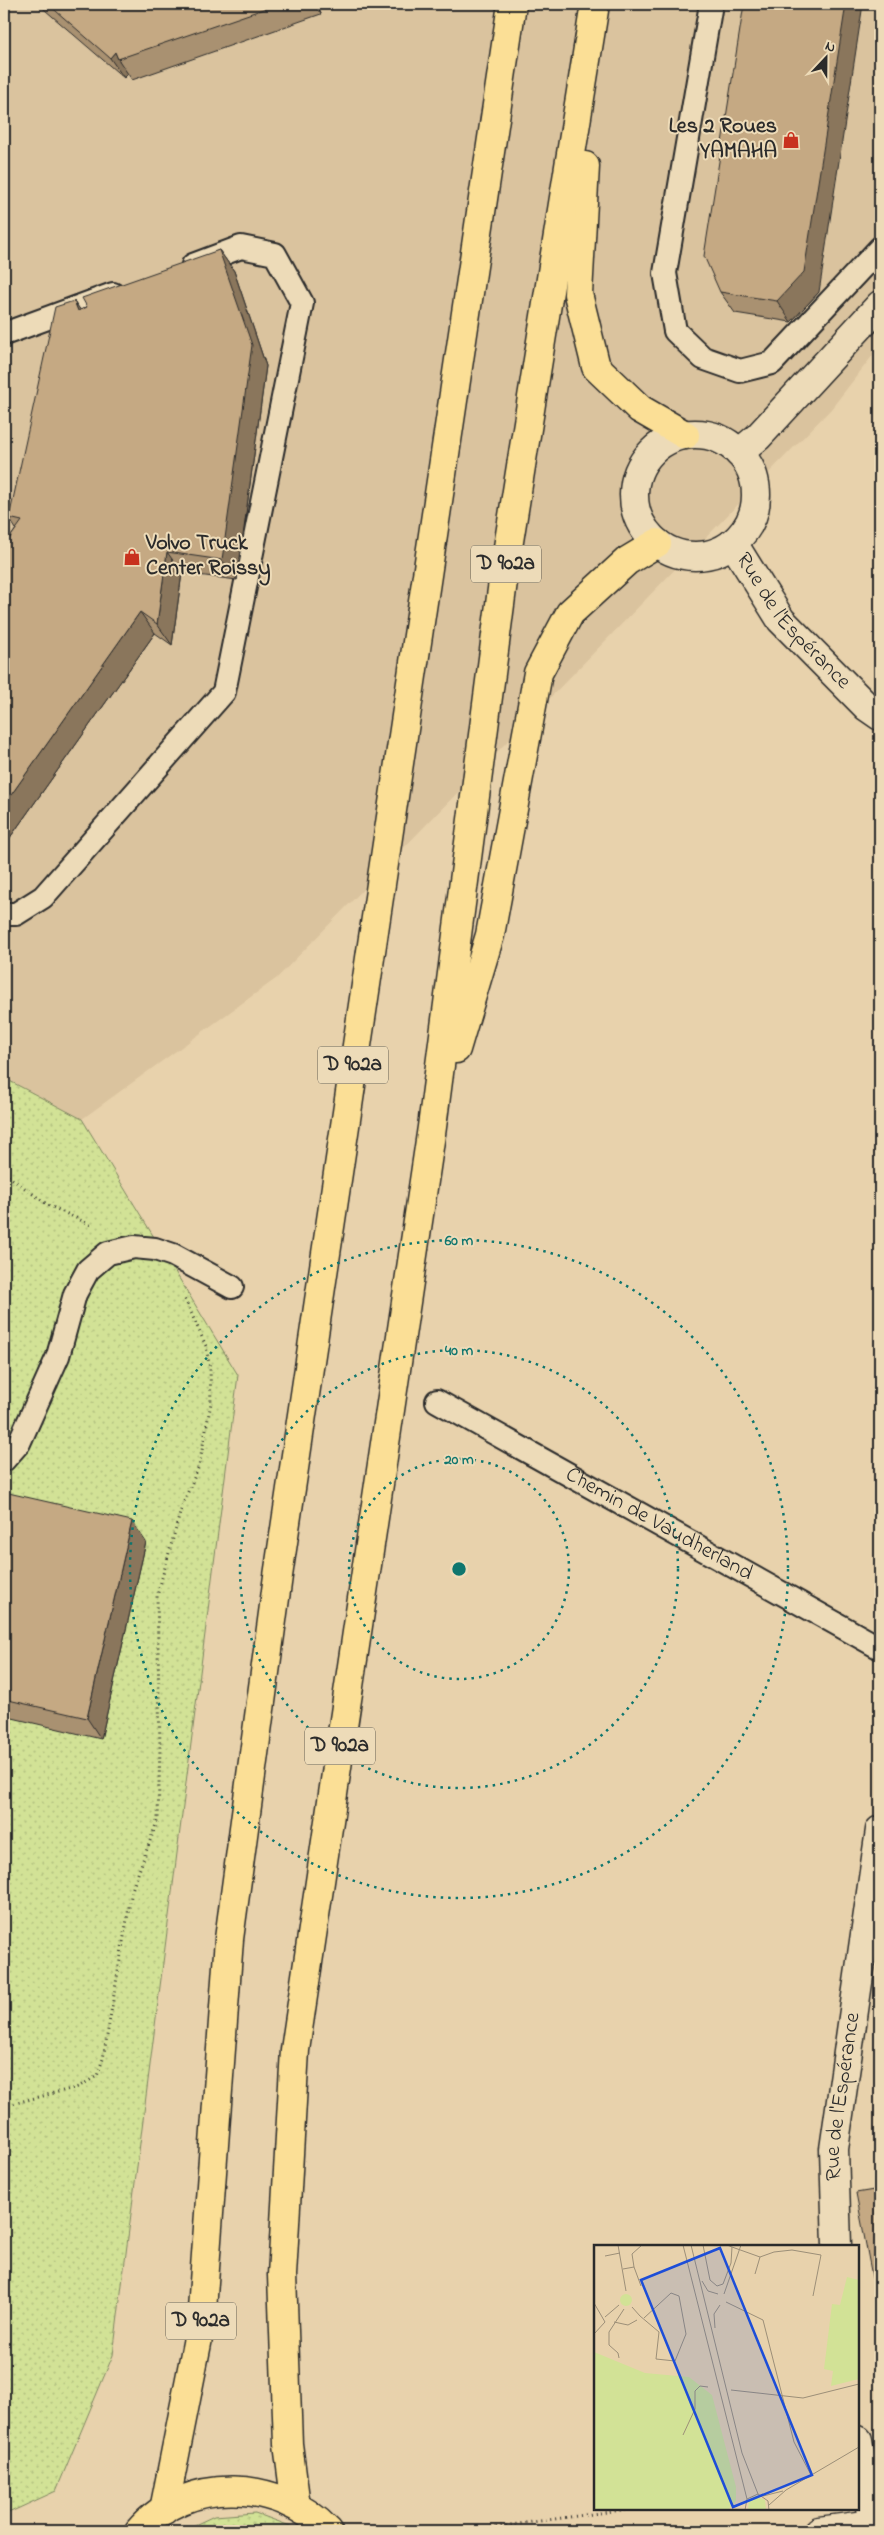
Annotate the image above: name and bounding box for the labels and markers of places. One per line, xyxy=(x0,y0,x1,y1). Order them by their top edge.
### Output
place label: Les 2 Roues YAMAHA xyxy=(669,111,777,168)
shop icon: Les 2 Roues YAMAHA xyxy=(781,130,801,150)
place label: Volvo Truck Center Roissy xyxy=(145,528,271,586)
shop icon: Volvo Truck Center Roissy xyxy=(122,547,142,567)
centre of rings xyxy=(450,1560,468,1578)

